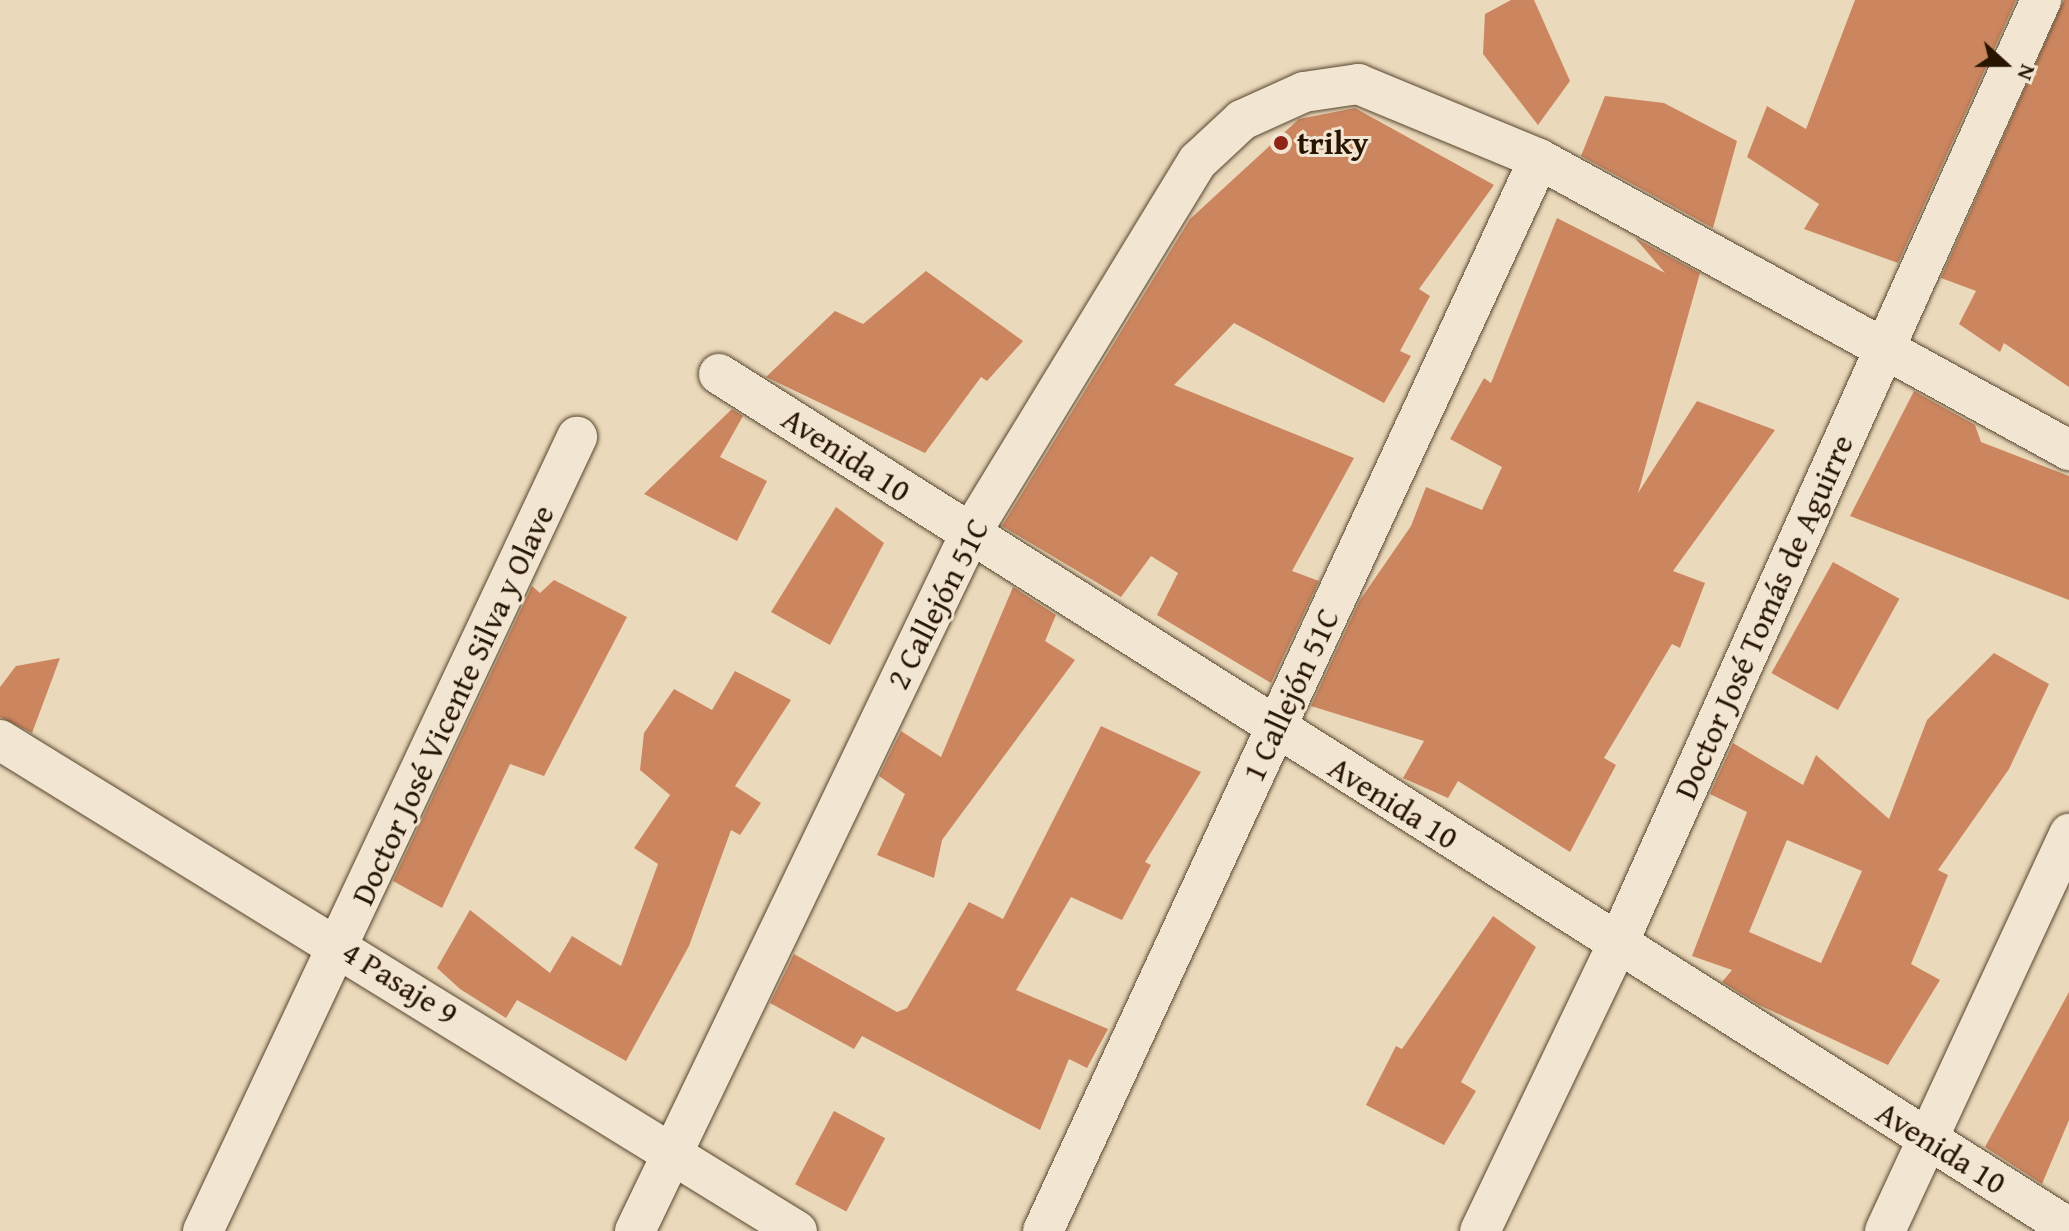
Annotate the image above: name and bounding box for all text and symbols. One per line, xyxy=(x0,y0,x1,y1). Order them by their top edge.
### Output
north arrow xyxy=(1965,24,2045,104)
text: N xyxy=(2010,60,2045,85)
place label: triky xyxy=(1297,124,1368,162)
marker: triky xyxy=(1272,134,1290,152)
street label: Avenida 10 xyxy=(775,399,917,511)
street label: Doctor José Tomás de Aguirre xyxy=(1666,429,1862,805)
street label: Doctor José Vicente Silva y Olave xyxy=(343,499,563,911)
street label: 2 Callejón 51C xyxy=(879,512,997,696)
street label: 1 Callejón 51C xyxy=(1234,603,1348,787)
street label: Avenida 10 xyxy=(1321,748,1465,858)
street label: 4 Pasaje 9 xyxy=(335,933,465,1033)
street label: Avenida 10 xyxy=(1869,1093,2013,1203)

